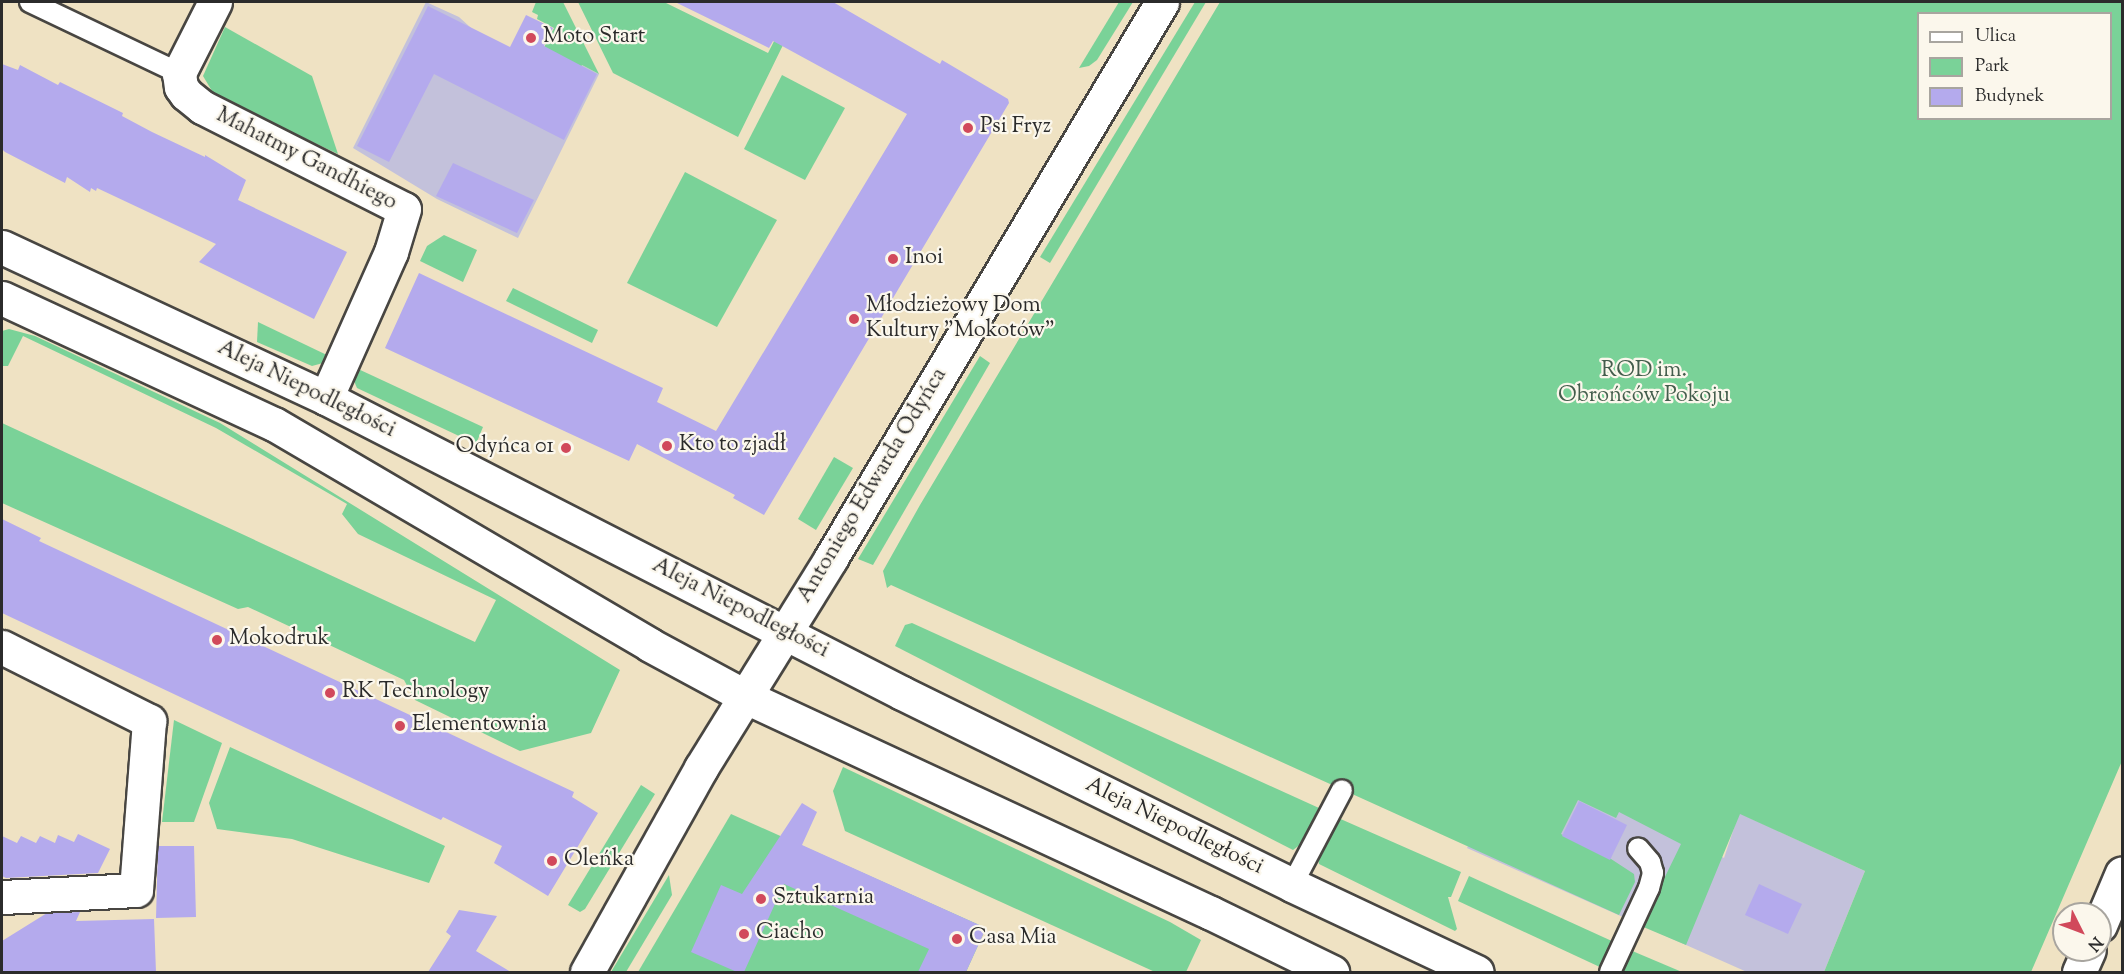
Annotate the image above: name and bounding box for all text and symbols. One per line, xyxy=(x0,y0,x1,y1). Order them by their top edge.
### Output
legend xyxy=(1917,12,2112,120)
text: Ulica xyxy=(1975,24,2016,50)
place label: Moto Start xyxy=(543,25,645,51)
marker: Moto Start xyxy=(524,31,538,45)
text: Park xyxy=(1975,54,2009,80)
text: Budynek xyxy=(1975,84,2044,110)
street label: Mahatmy Gandhiego xyxy=(211,103,401,217)
place label: Psi Fryz xyxy=(980,115,1051,141)
marker: Psi Fryz xyxy=(961,121,975,135)
place label: Inoi xyxy=(905,246,943,272)
marker: Inoi xyxy=(886,252,900,266)
place label: Młodzieżowy Dom Kultury "Mokotów" xyxy=(866,293,1055,344)
marker: Młodzieżowy Dom Kultury "Mokotów" xyxy=(847,312,861,326)
street label: Aleja Niepodległości xyxy=(213,335,399,445)
park label: ROD im. Obrońców Pokoju xyxy=(1558,358,1730,410)
street label: Antoniego Edwarda Odyńca xyxy=(792,364,954,608)
place label: Kto to zjadł xyxy=(679,433,786,459)
place label: Odyńca 01 xyxy=(456,435,554,461)
marker: Kto to zjadł xyxy=(660,439,674,453)
marker: Odyńca 01 xyxy=(559,441,573,455)
street label: Aleja Niepodległości xyxy=(647,553,833,665)
place label: Mokodruk xyxy=(229,627,330,653)
marker: Mokodruk xyxy=(210,633,224,647)
place label: RK Technology xyxy=(342,680,489,706)
marker: RK Technology xyxy=(323,686,337,700)
place label: Elementownia xyxy=(412,713,547,739)
marker: Elementownia xyxy=(393,719,407,733)
street label: Aleja Niepodległości xyxy=(1081,772,1267,882)
place label: Oleńka xyxy=(564,848,634,874)
marker: Oleńka xyxy=(545,854,559,868)
place label: Sztukarnia xyxy=(773,886,874,912)
marker: Sztukarnia xyxy=(754,892,768,906)
north arrow xyxy=(2052,902,2112,962)
place label: Ciacho xyxy=(756,921,824,947)
place label: Casa Mia xyxy=(969,926,1057,952)
marker: Ciacho xyxy=(737,927,751,941)
text: N xyxy=(2081,931,2107,955)
marker: Casa Mia xyxy=(950,932,964,946)

